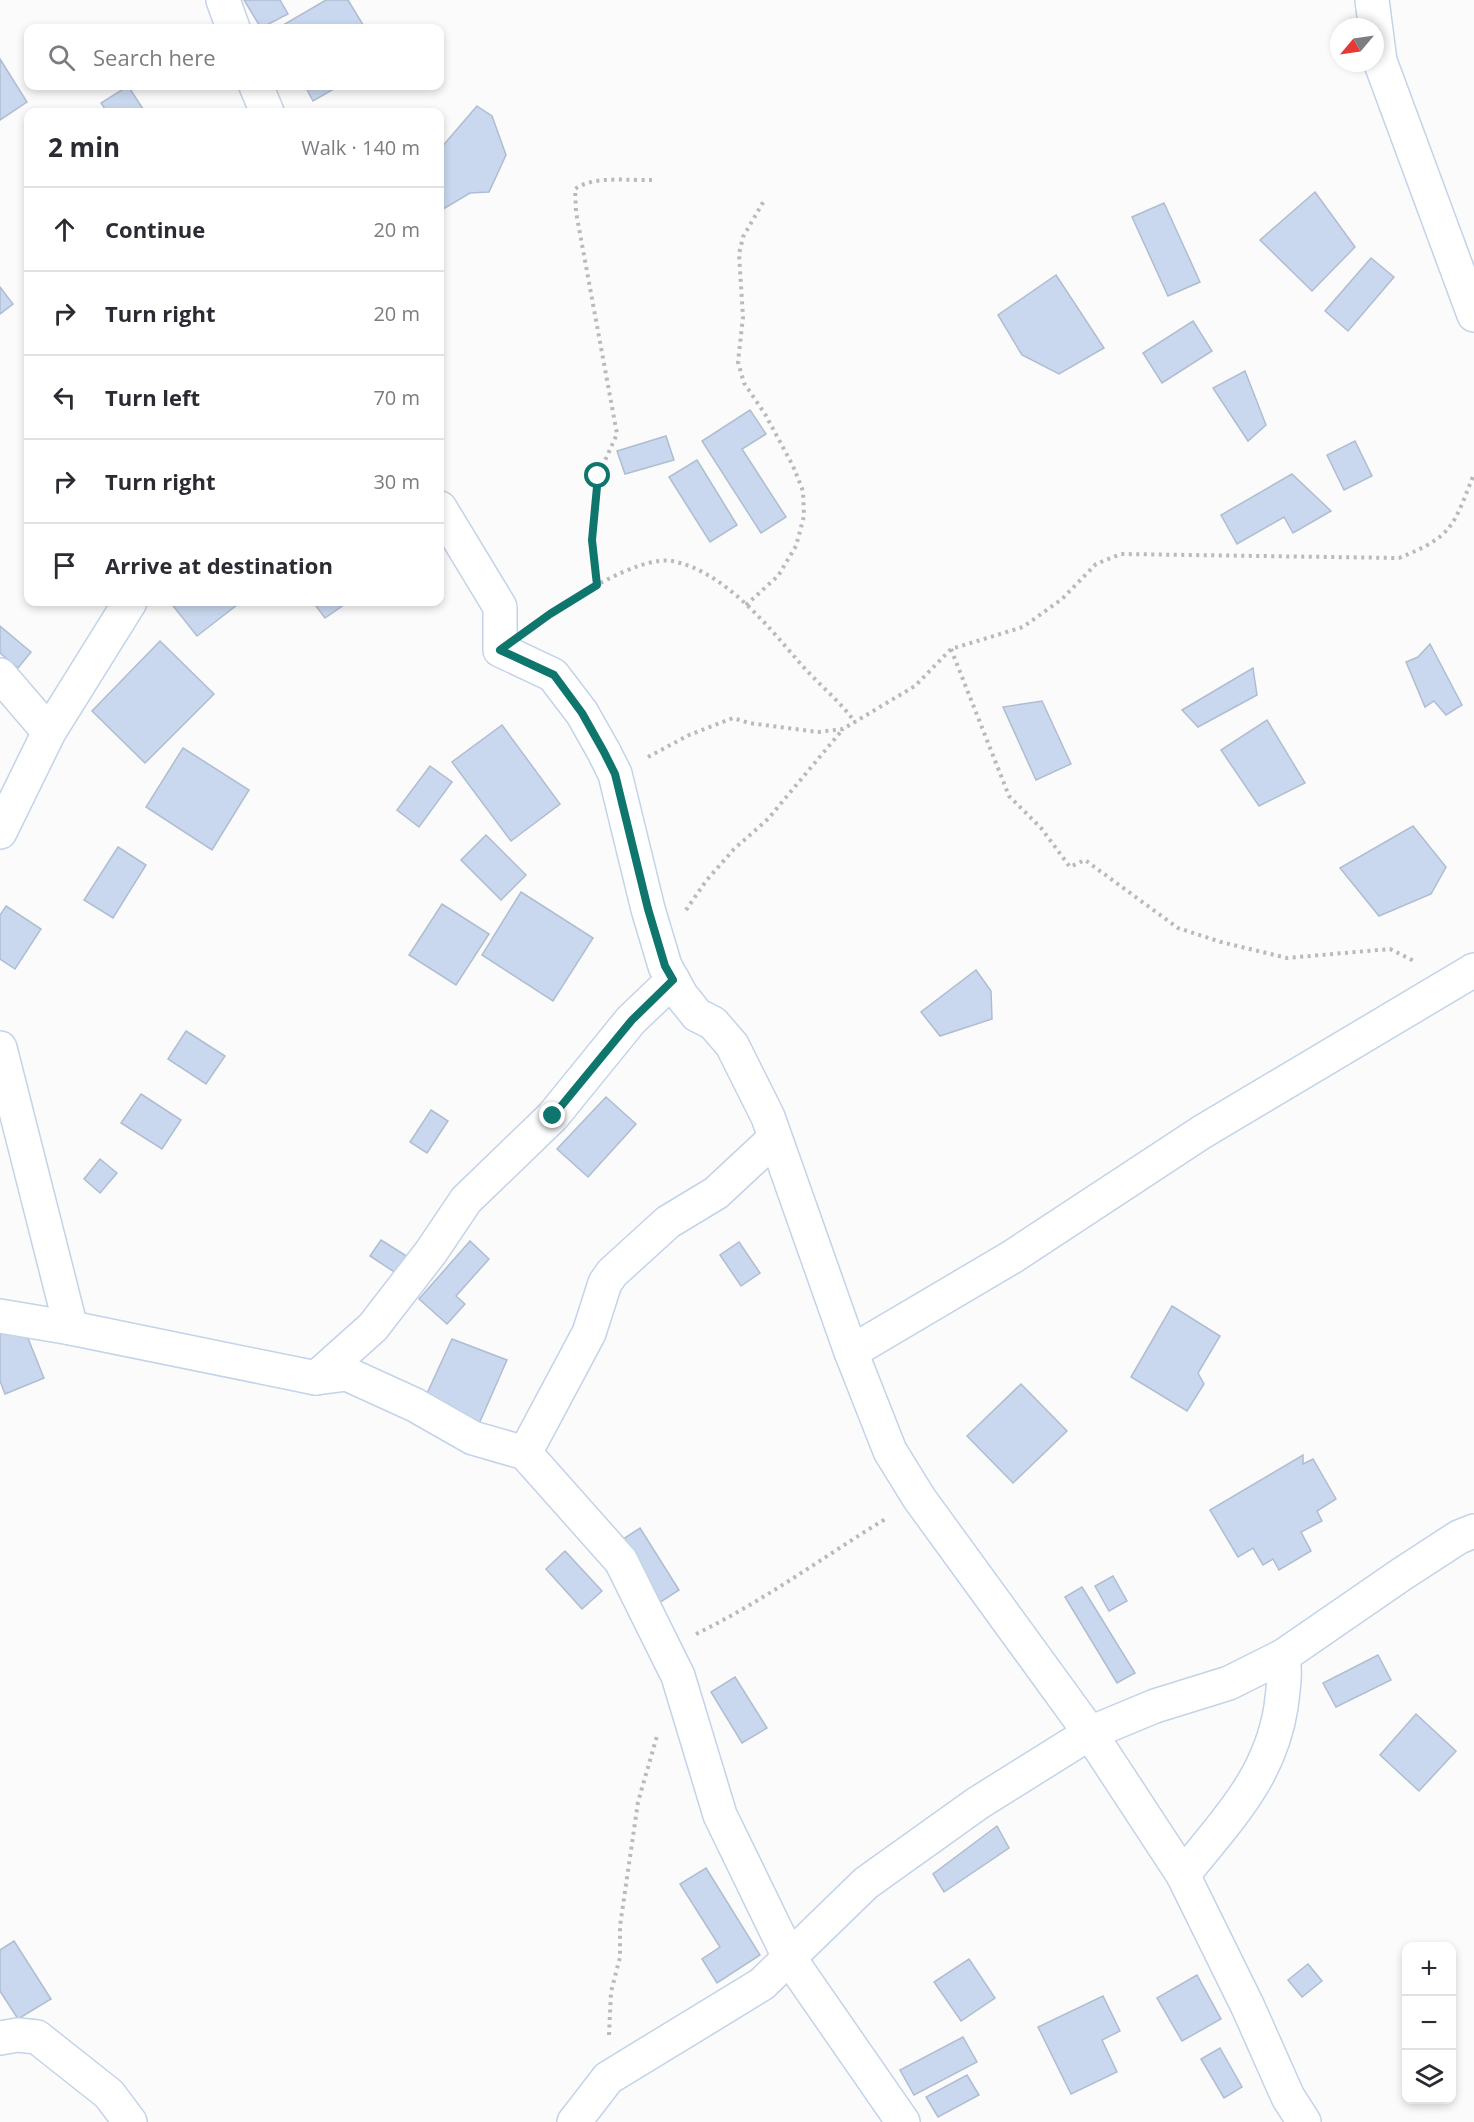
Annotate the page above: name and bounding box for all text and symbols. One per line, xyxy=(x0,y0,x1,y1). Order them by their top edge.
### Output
north arrow xyxy=(1330,18,1384,72)
search box xyxy=(24,24,444,90)
icon: search xyxy=(45,41,78,74)
text: Search here xyxy=(93,42,216,72)
text: 2 min xyxy=(48,129,120,165)
text: Walk · 140 m xyxy=(301,134,420,161)
icon: ahead xyxy=(48,213,81,246)
text: Continue xyxy=(105,214,205,244)
text: 20 m xyxy=(373,216,420,243)
icon: right xyxy=(48,297,81,330)
text: Turn right xyxy=(105,298,216,328)
text: 20 m xyxy=(373,300,420,327)
icon: left xyxy=(48,381,81,414)
text: Turn left xyxy=(105,382,200,412)
text: 70 m xyxy=(373,384,420,411)
route start xyxy=(584,462,610,488)
icon: right xyxy=(48,465,81,498)
text: Turn right xyxy=(105,466,216,496)
text: 30 m xyxy=(373,468,420,495)
icon: arrive xyxy=(48,549,81,582)
text: Arrive at destination xyxy=(105,550,333,580)
route end xyxy=(539,1102,565,1128)
map controls xyxy=(1402,1942,1456,2104)
button: + xyxy=(1402,1942,1456,1996)
button: − xyxy=(1402,1996,1456,2050)
button: layers xyxy=(1402,2050,1456,2104)

